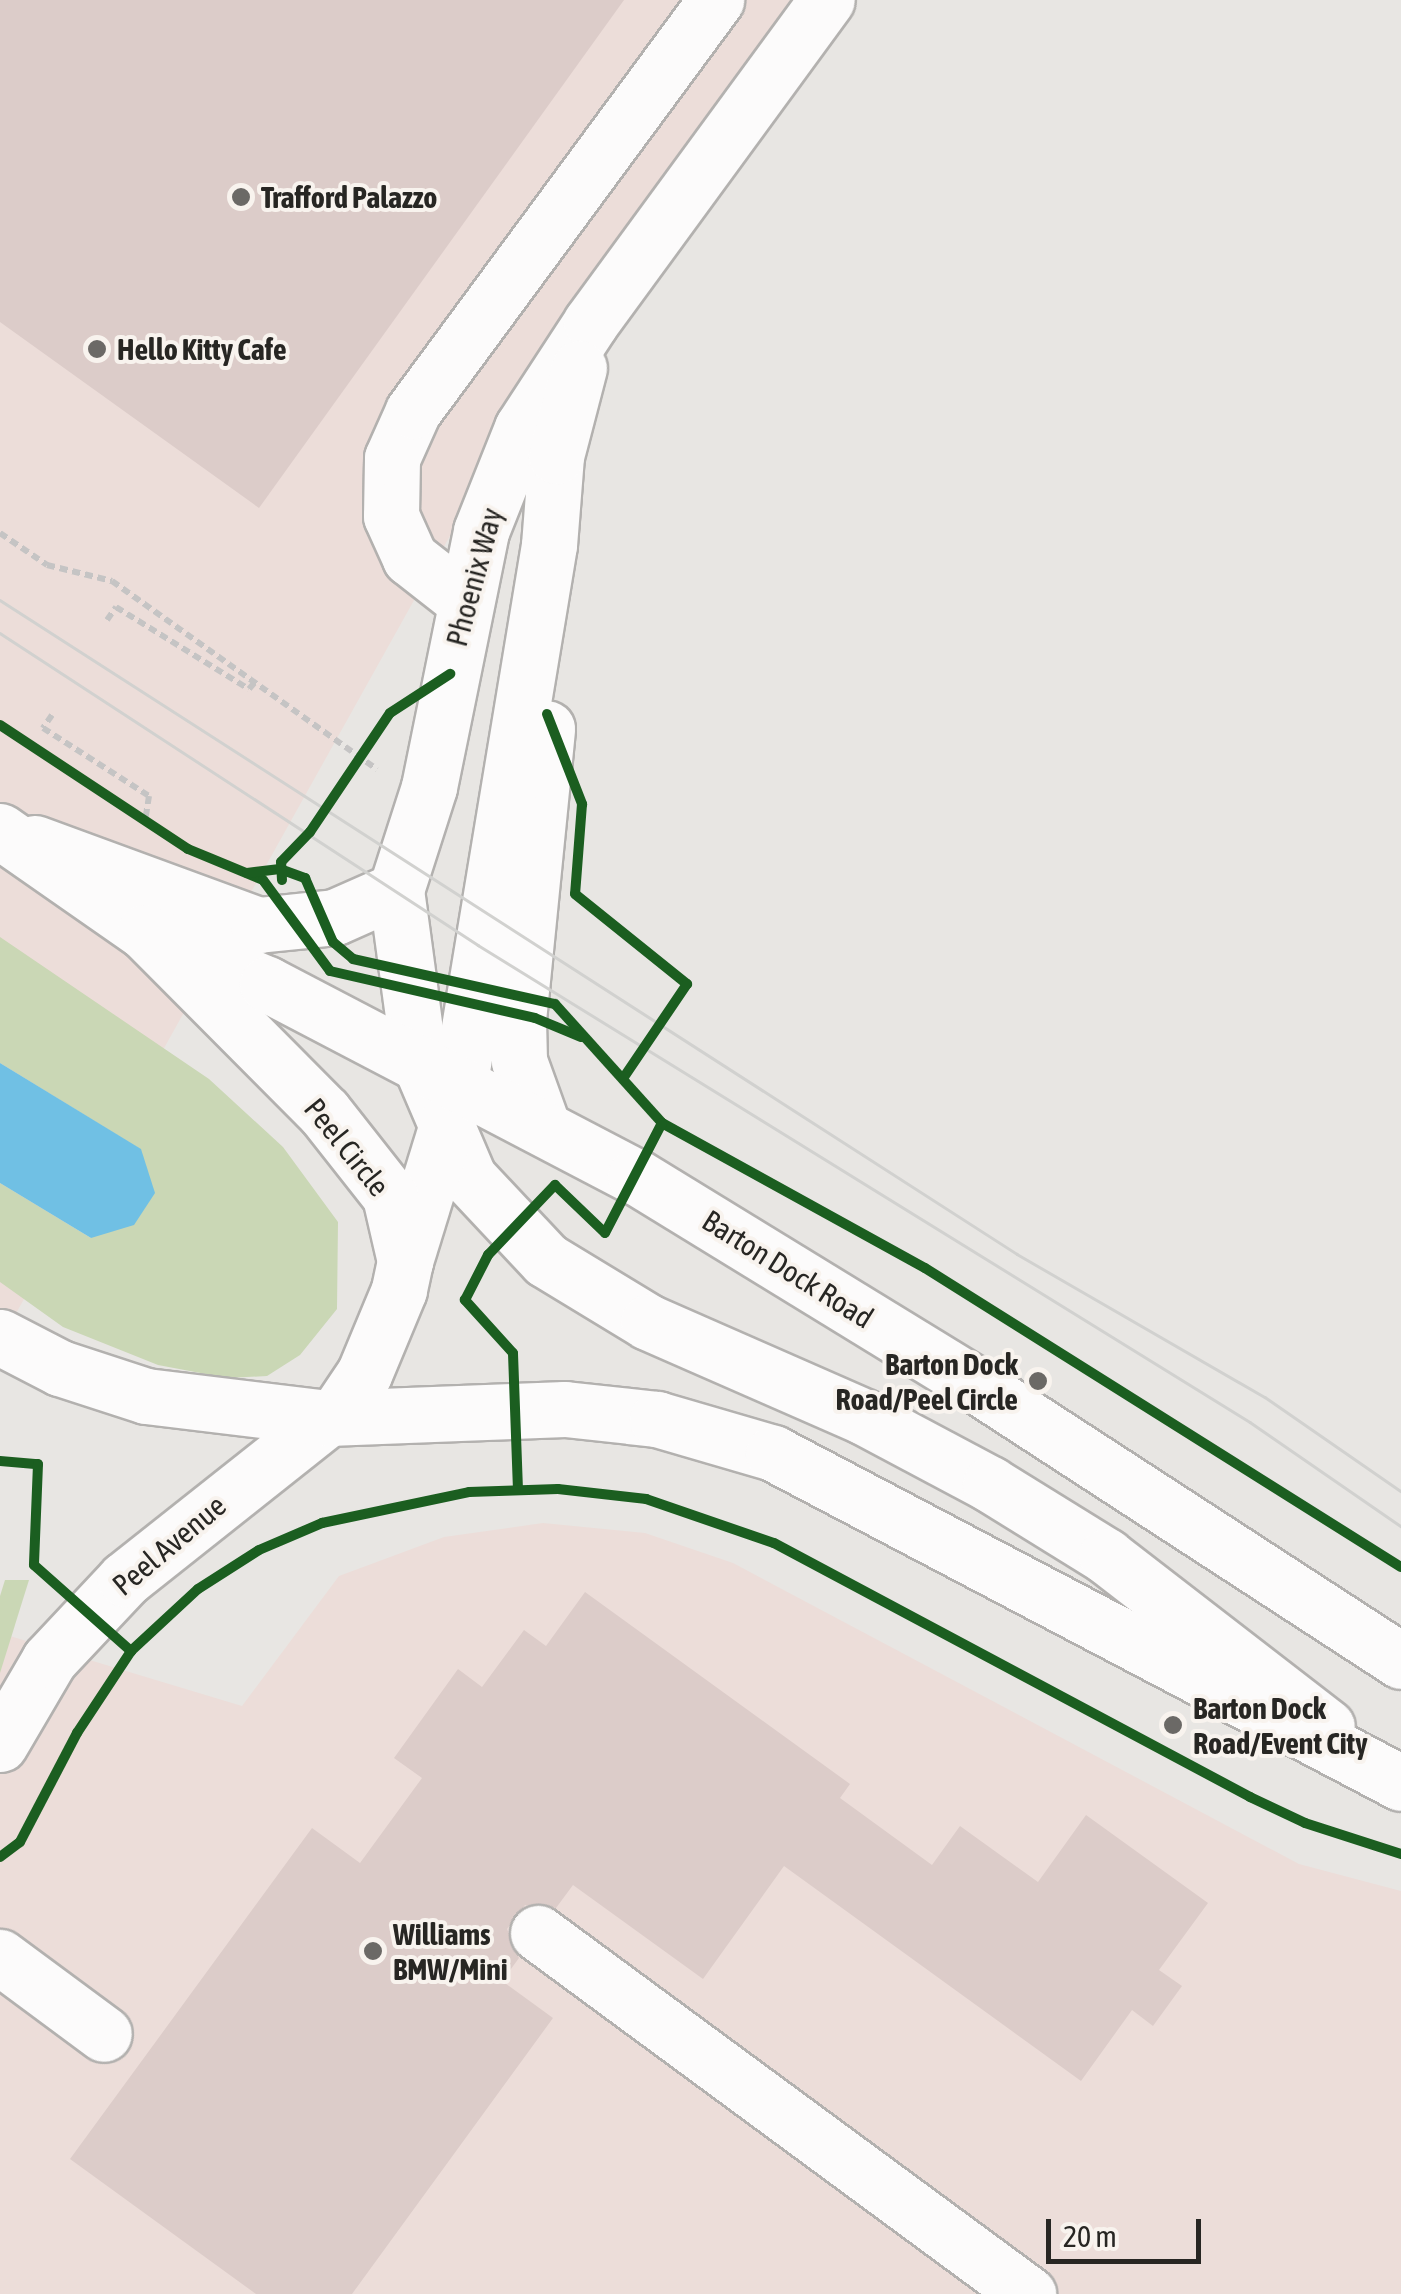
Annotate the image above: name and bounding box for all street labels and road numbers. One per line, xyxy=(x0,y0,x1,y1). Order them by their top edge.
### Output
street label: Phoenix Way xyxy=(438,504,510,650)
street label: Peel Circle xyxy=(297,1091,397,1203)
street label: Barton Dock Road xyxy=(696,1202,880,1336)
street label: Peel Avenue xyxy=(105,1487,233,1603)

